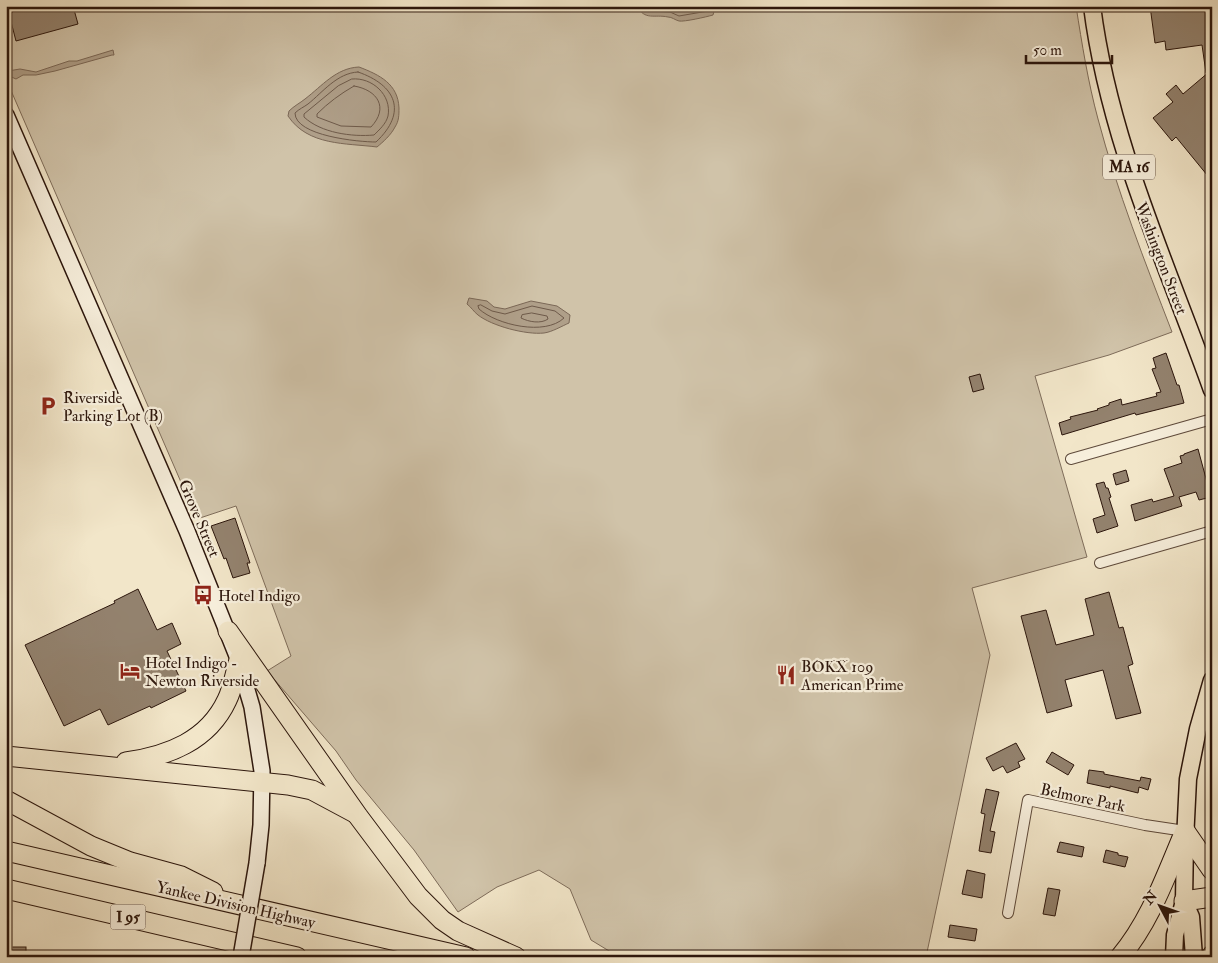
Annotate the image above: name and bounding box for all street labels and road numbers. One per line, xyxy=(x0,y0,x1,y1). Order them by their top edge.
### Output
road number: MA 16 xyxy=(1103,154,1155,180)
street label: Washington Street xyxy=(1130,198,1192,317)
street label: Grove Street xyxy=(174,477,224,560)
street label: Belmore Park xyxy=(1038,779,1127,817)
street label: Yankee Division Highway xyxy=(154,877,318,933)
road number: I 95 xyxy=(110,904,146,930)

